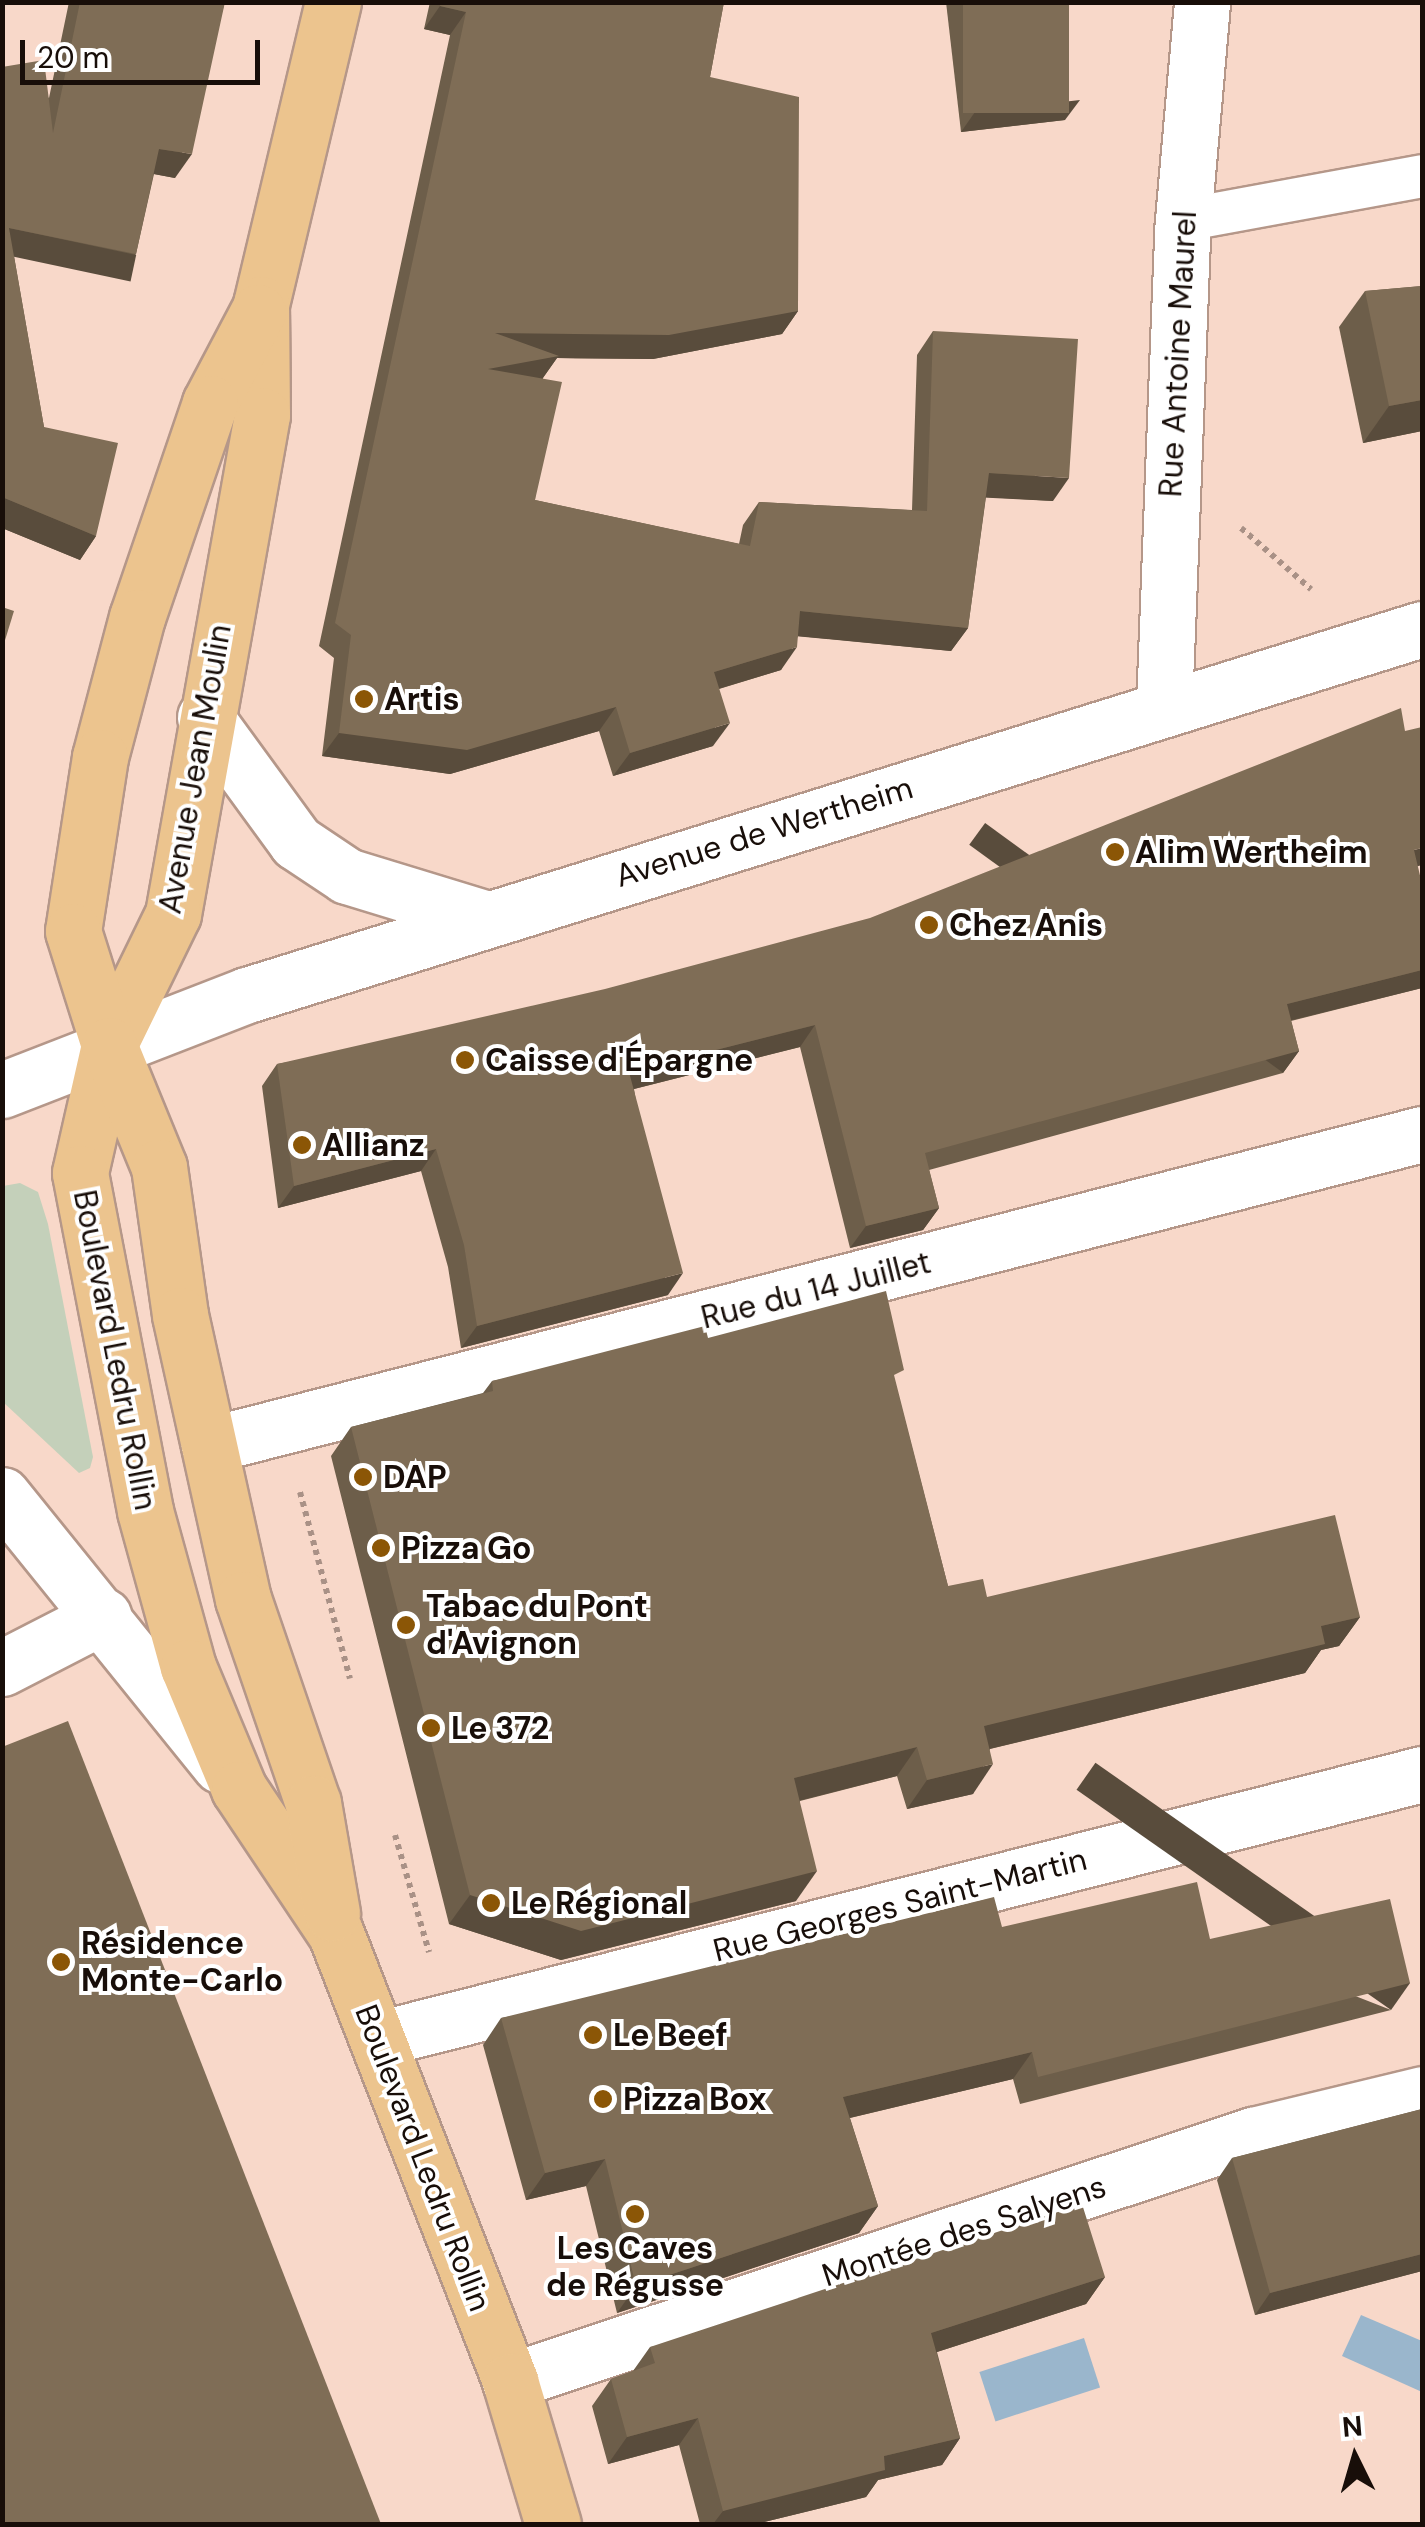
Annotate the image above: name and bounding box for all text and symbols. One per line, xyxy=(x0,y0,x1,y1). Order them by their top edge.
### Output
scale bar xyxy=(25,20,265,82)
text: 20 m xyxy=(37,38,109,77)
street label: Rue Antoine Maurel xyxy=(1151,210,1205,498)
street label: Avenue Jean Moulin xyxy=(151,621,239,917)
place label: Artis xyxy=(384,680,459,718)
marker: Artis xyxy=(353,688,375,710)
street label: Avenue de Wertheim xyxy=(611,769,917,895)
place label: Alim Wertheim xyxy=(1135,833,1368,871)
marker: Alim Wertheim xyxy=(1104,841,1126,863)
place label: Chez Anis xyxy=(949,906,1103,944)
marker: Chez Anis xyxy=(918,914,940,936)
place label: Caisse d'Épargne xyxy=(485,1041,753,1079)
marker: Caisse d'Épargne xyxy=(454,1049,476,1071)
place label: Allianz xyxy=(322,1126,425,1164)
marker: Allianz xyxy=(291,1134,313,1156)
street label: Boulevard Ledru Rollin xyxy=(65,1187,165,1513)
street label: Rue du 14 Juillet xyxy=(697,1243,935,1337)
place label: DAP xyxy=(383,1458,447,1496)
marker: DAP xyxy=(352,1466,374,1488)
place label: Pizza Go xyxy=(401,1529,531,1567)
marker: Pizza Go xyxy=(370,1537,392,1559)
place label: Tabac du Pont d'Avignon xyxy=(426,1588,648,1663)
marker: Tabac du Pont d'Avignon xyxy=(395,1614,417,1636)
place label: Le 372 xyxy=(451,1709,549,1747)
marker: Le 372 xyxy=(420,1717,442,1739)
street label: Rue Georges Saint-Martin xyxy=(709,1840,1091,1970)
place label: Le Régional xyxy=(511,1884,687,1922)
marker: Le Régional xyxy=(480,1892,502,1914)
place label: Résidence Monte-Carlo xyxy=(81,1925,283,2000)
marker: Résidence Monte-Carlo xyxy=(50,1951,72,1973)
street label: Boulevard Ledru Rollin xyxy=(347,1999,499,2317)
place label: Le Beef xyxy=(613,2016,728,2054)
marker: Le Beef xyxy=(582,2024,604,2046)
place label: Pizza Box xyxy=(623,2080,766,2118)
marker: Pizza Box xyxy=(592,2088,614,2110)
street label: Montée des Salyens xyxy=(817,2167,1111,2295)
marker: Les Caves de Régusse xyxy=(624,2203,646,2225)
place label: Les Caves de Régusse xyxy=(546,2230,724,2305)
north arrow xyxy=(1305,2407,1405,2507)
text: N xyxy=(1341,2407,1364,2446)

